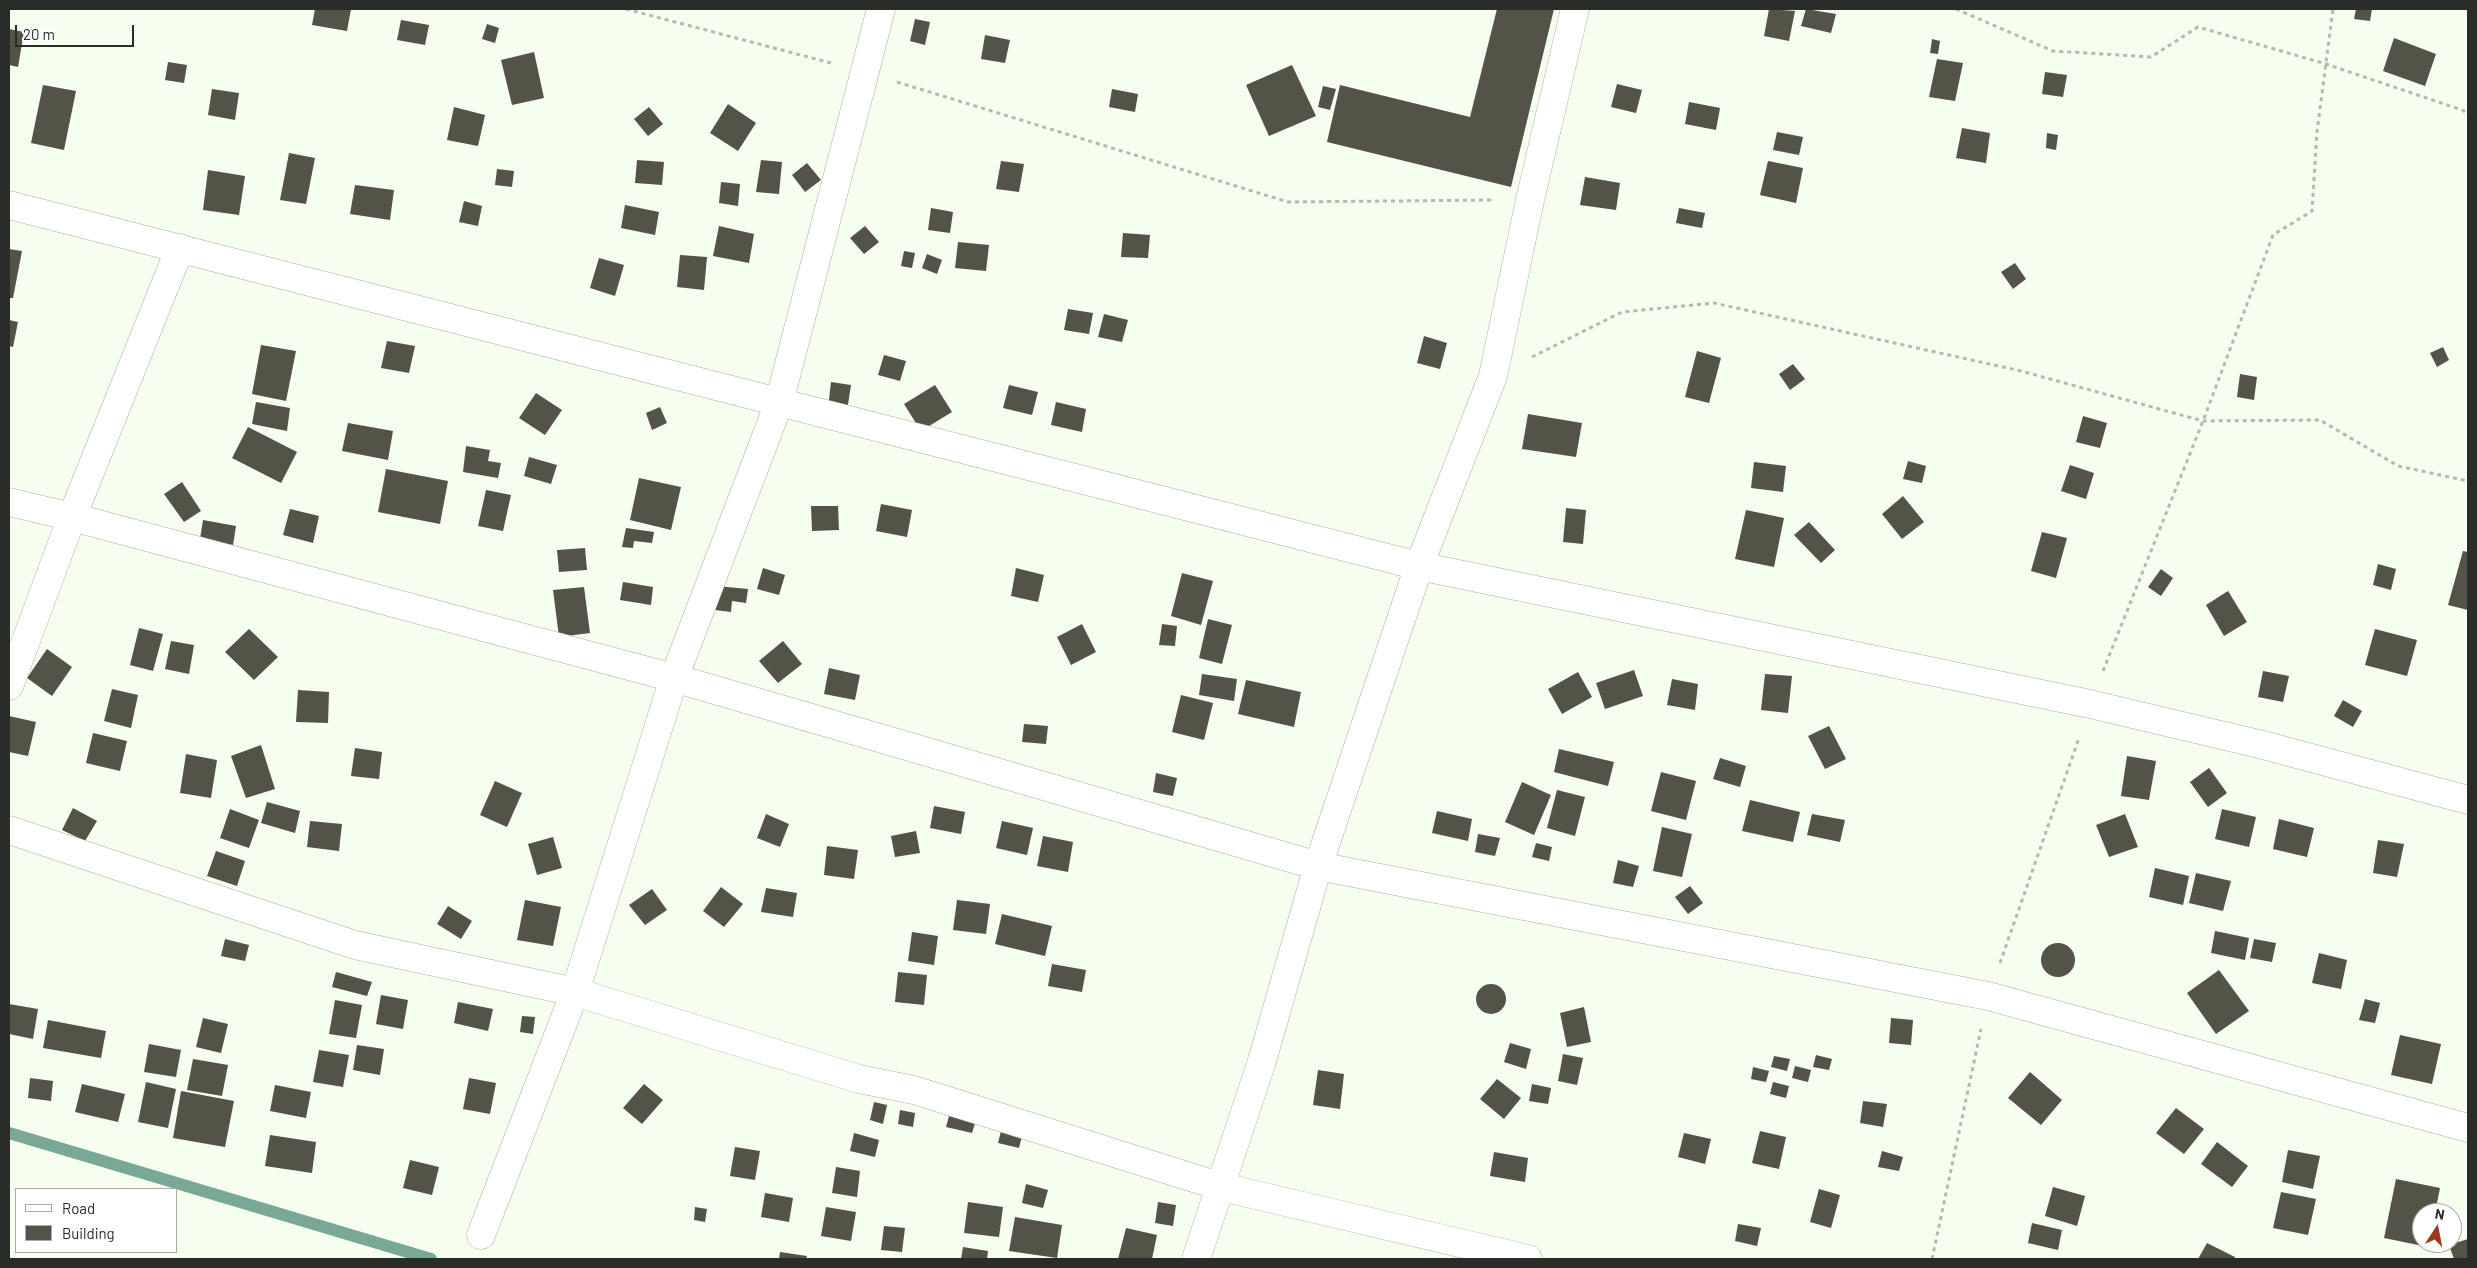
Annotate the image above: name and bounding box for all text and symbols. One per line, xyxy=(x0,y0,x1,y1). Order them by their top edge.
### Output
scale bar xyxy=(18,15,136,47)
text: 20 m xyxy=(23,25,55,43)
legend xyxy=(15,1188,178,1253)
text: Road xyxy=(62,1199,95,1217)
north arrow xyxy=(2412,1203,2462,1253)
text: N xyxy=(2434,1205,2446,1223)
text: Building xyxy=(62,1224,115,1242)

